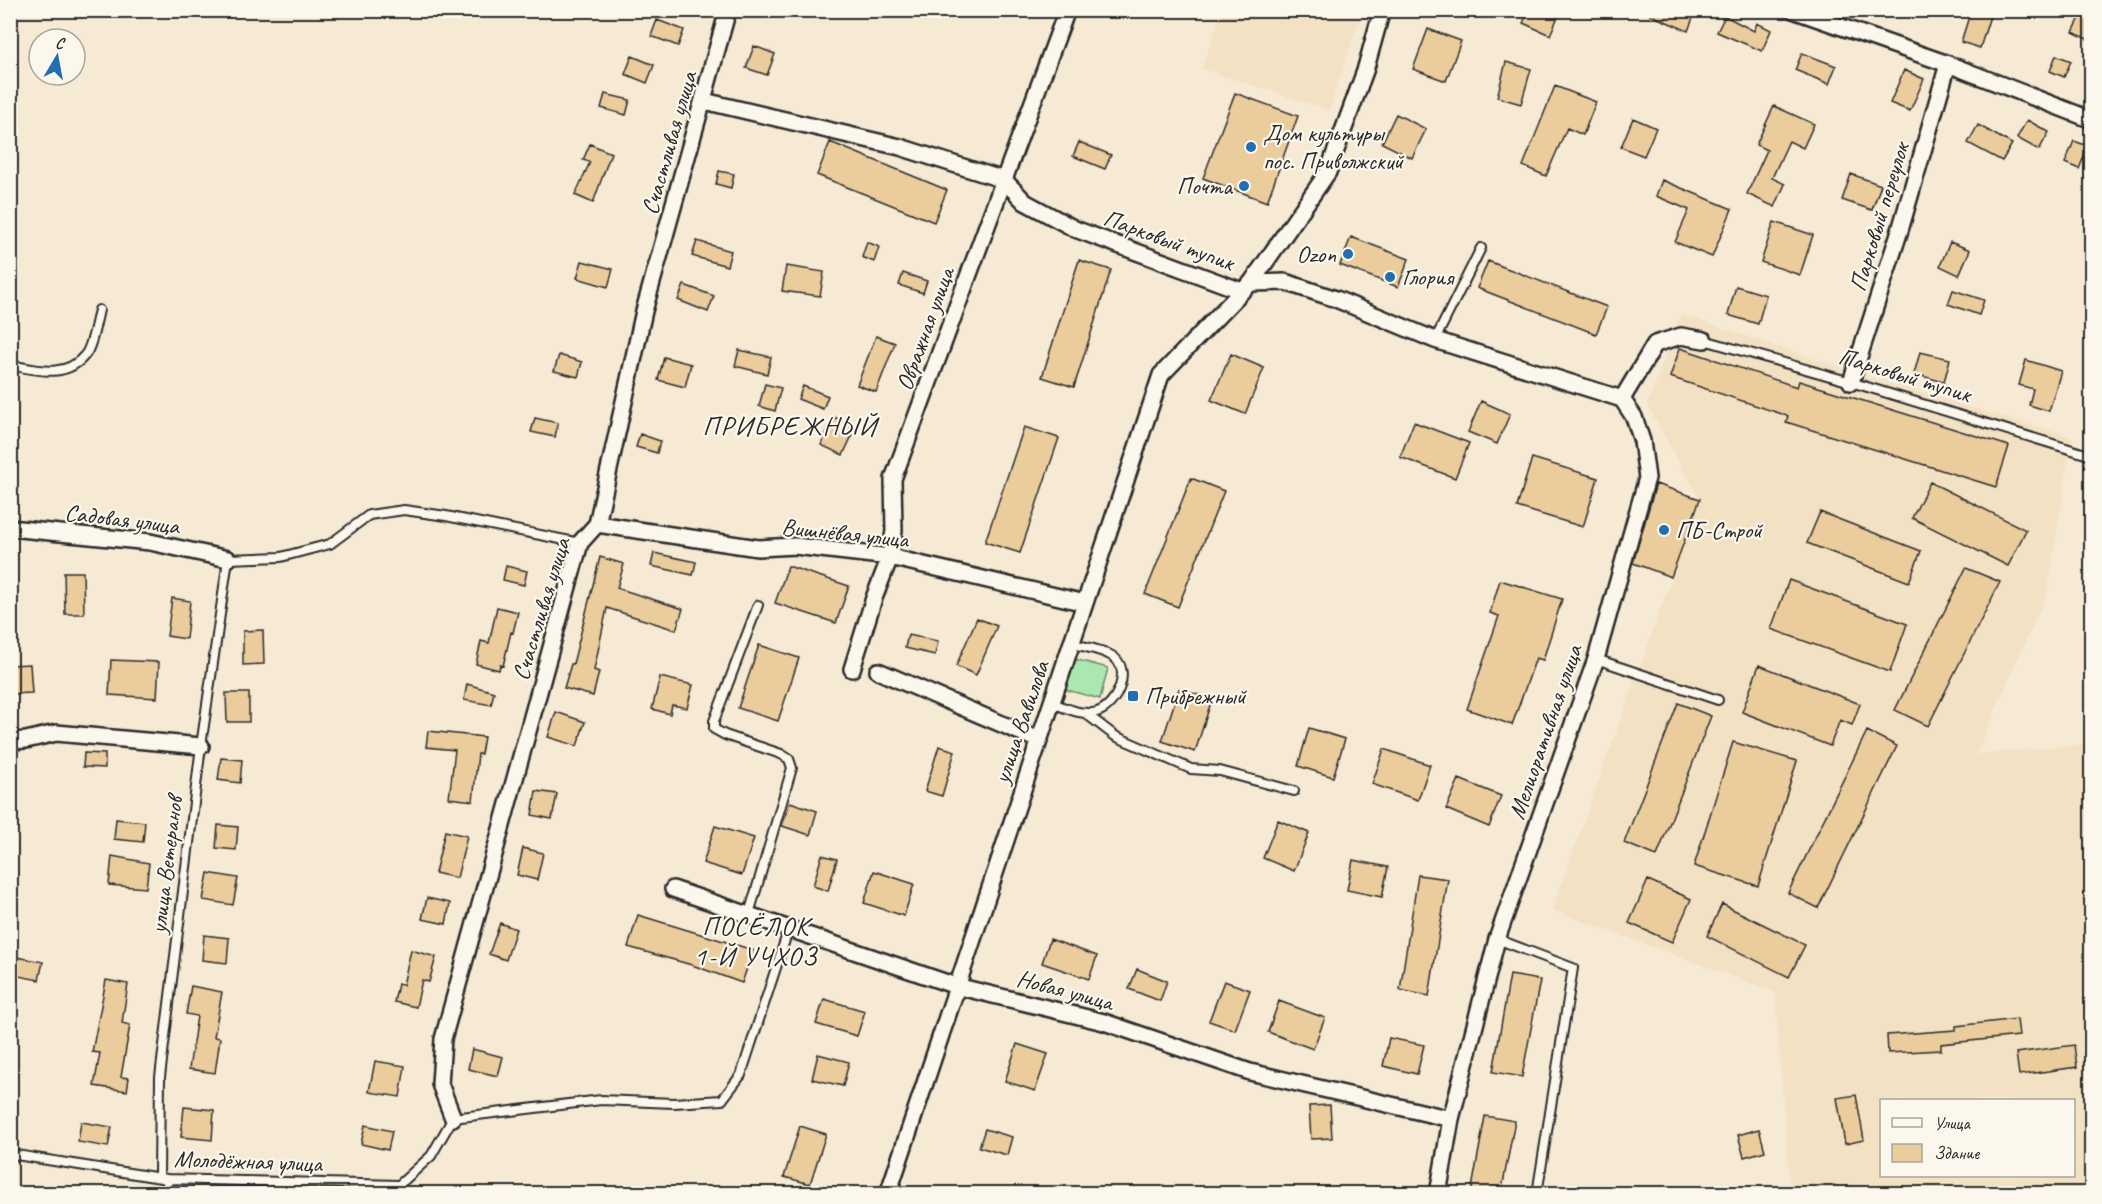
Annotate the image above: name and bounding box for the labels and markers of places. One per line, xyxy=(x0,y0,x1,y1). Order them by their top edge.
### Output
place label: Дом культуры пос. Приволжский xyxy=(1263,118,1405,176)
marker: Дом культуры пос. Приволжский xyxy=(1244,140,1258,154)
place label: Почта xyxy=(1177,171,1233,201)
marker: Почта xyxy=(1237,179,1251,193)
place label: Ozon xyxy=(1297,239,1336,269)
marker: Ozon xyxy=(1341,247,1355,261)
place label: Глория xyxy=(1402,262,1455,292)
marker: Глория xyxy=(1383,270,1397,284)
place label: ПБ-Строй xyxy=(1676,515,1764,545)
marker: ПБ-Строй xyxy=(1657,523,1671,537)
place label: Прибрежный xyxy=(1145,681,1248,711)
marker: Прибрежный xyxy=(1126,689,1140,703)

